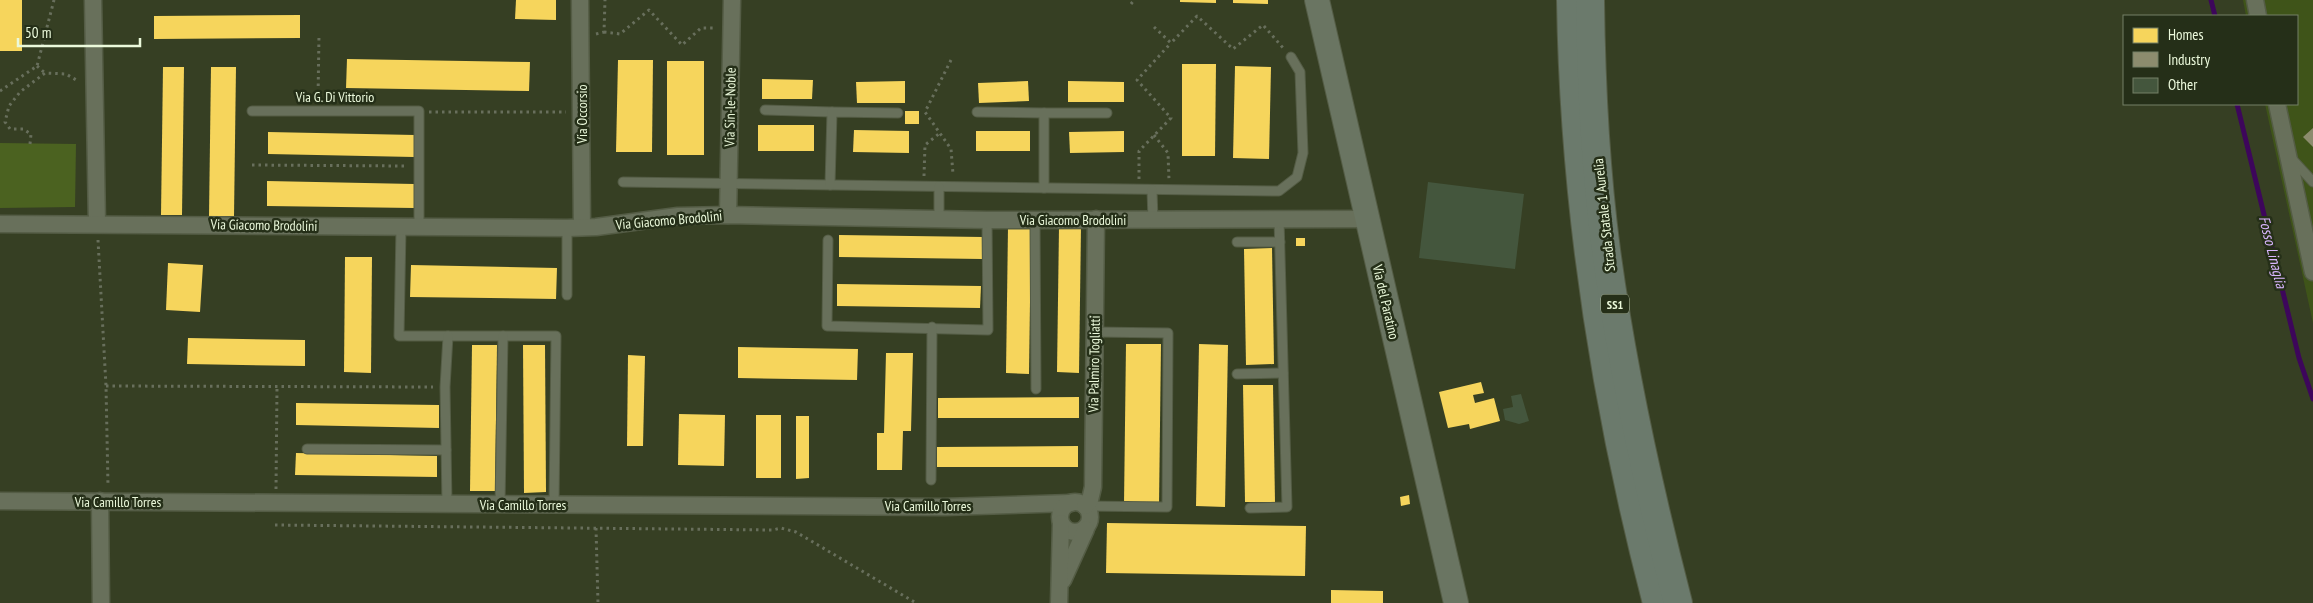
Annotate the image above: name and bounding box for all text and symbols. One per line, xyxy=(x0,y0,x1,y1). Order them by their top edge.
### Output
scale bar xyxy=(18,15,140,47)
legend xyxy=(2123,15,2298,105)
text: 50 m xyxy=(25,23,51,42)
text: Homes xyxy=(2168,25,2204,44)
text: Industry xyxy=(2168,50,2210,69)
street label: Via Sin-le-Noble xyxy=(720,67,740,148)
text: Other xyxy=(2168,75,2198,94)
street label: Via Occorsio xyxy=(573,85,591,144)
street label: Via G. Di Vittorio xyxy=(295,88,374,106)
street label: Strada Statale 1 Aurelia xyxy=(1589,157,1619,273)
street label: Via Giacomo Brodolini xyxy=(614,206,723,234)
street label: Via Giacomo Brodolini xyxy=(1019,211,1126,229)
water label: Fosso Linaglia xyxy=(2255,214,2291,291)
street label: Via Giacomo Brodolini xyxy=(210,215,317,235)
street label: Via del Paratino xyxy=(1368,262,1403,341)
road number: SS1 xyxy=(1601,294,1629,314)
street label: Via Palmiro Togliatti xyxy=(1084,315,1104,414)
street label: Via Camillo Torres xyxy=(74,493,161,511)
street label: Via Camillo Torres xyxy=(479,496,566,514)
street label: Via Camillo Torres xyxy=(884,497,971,515)

